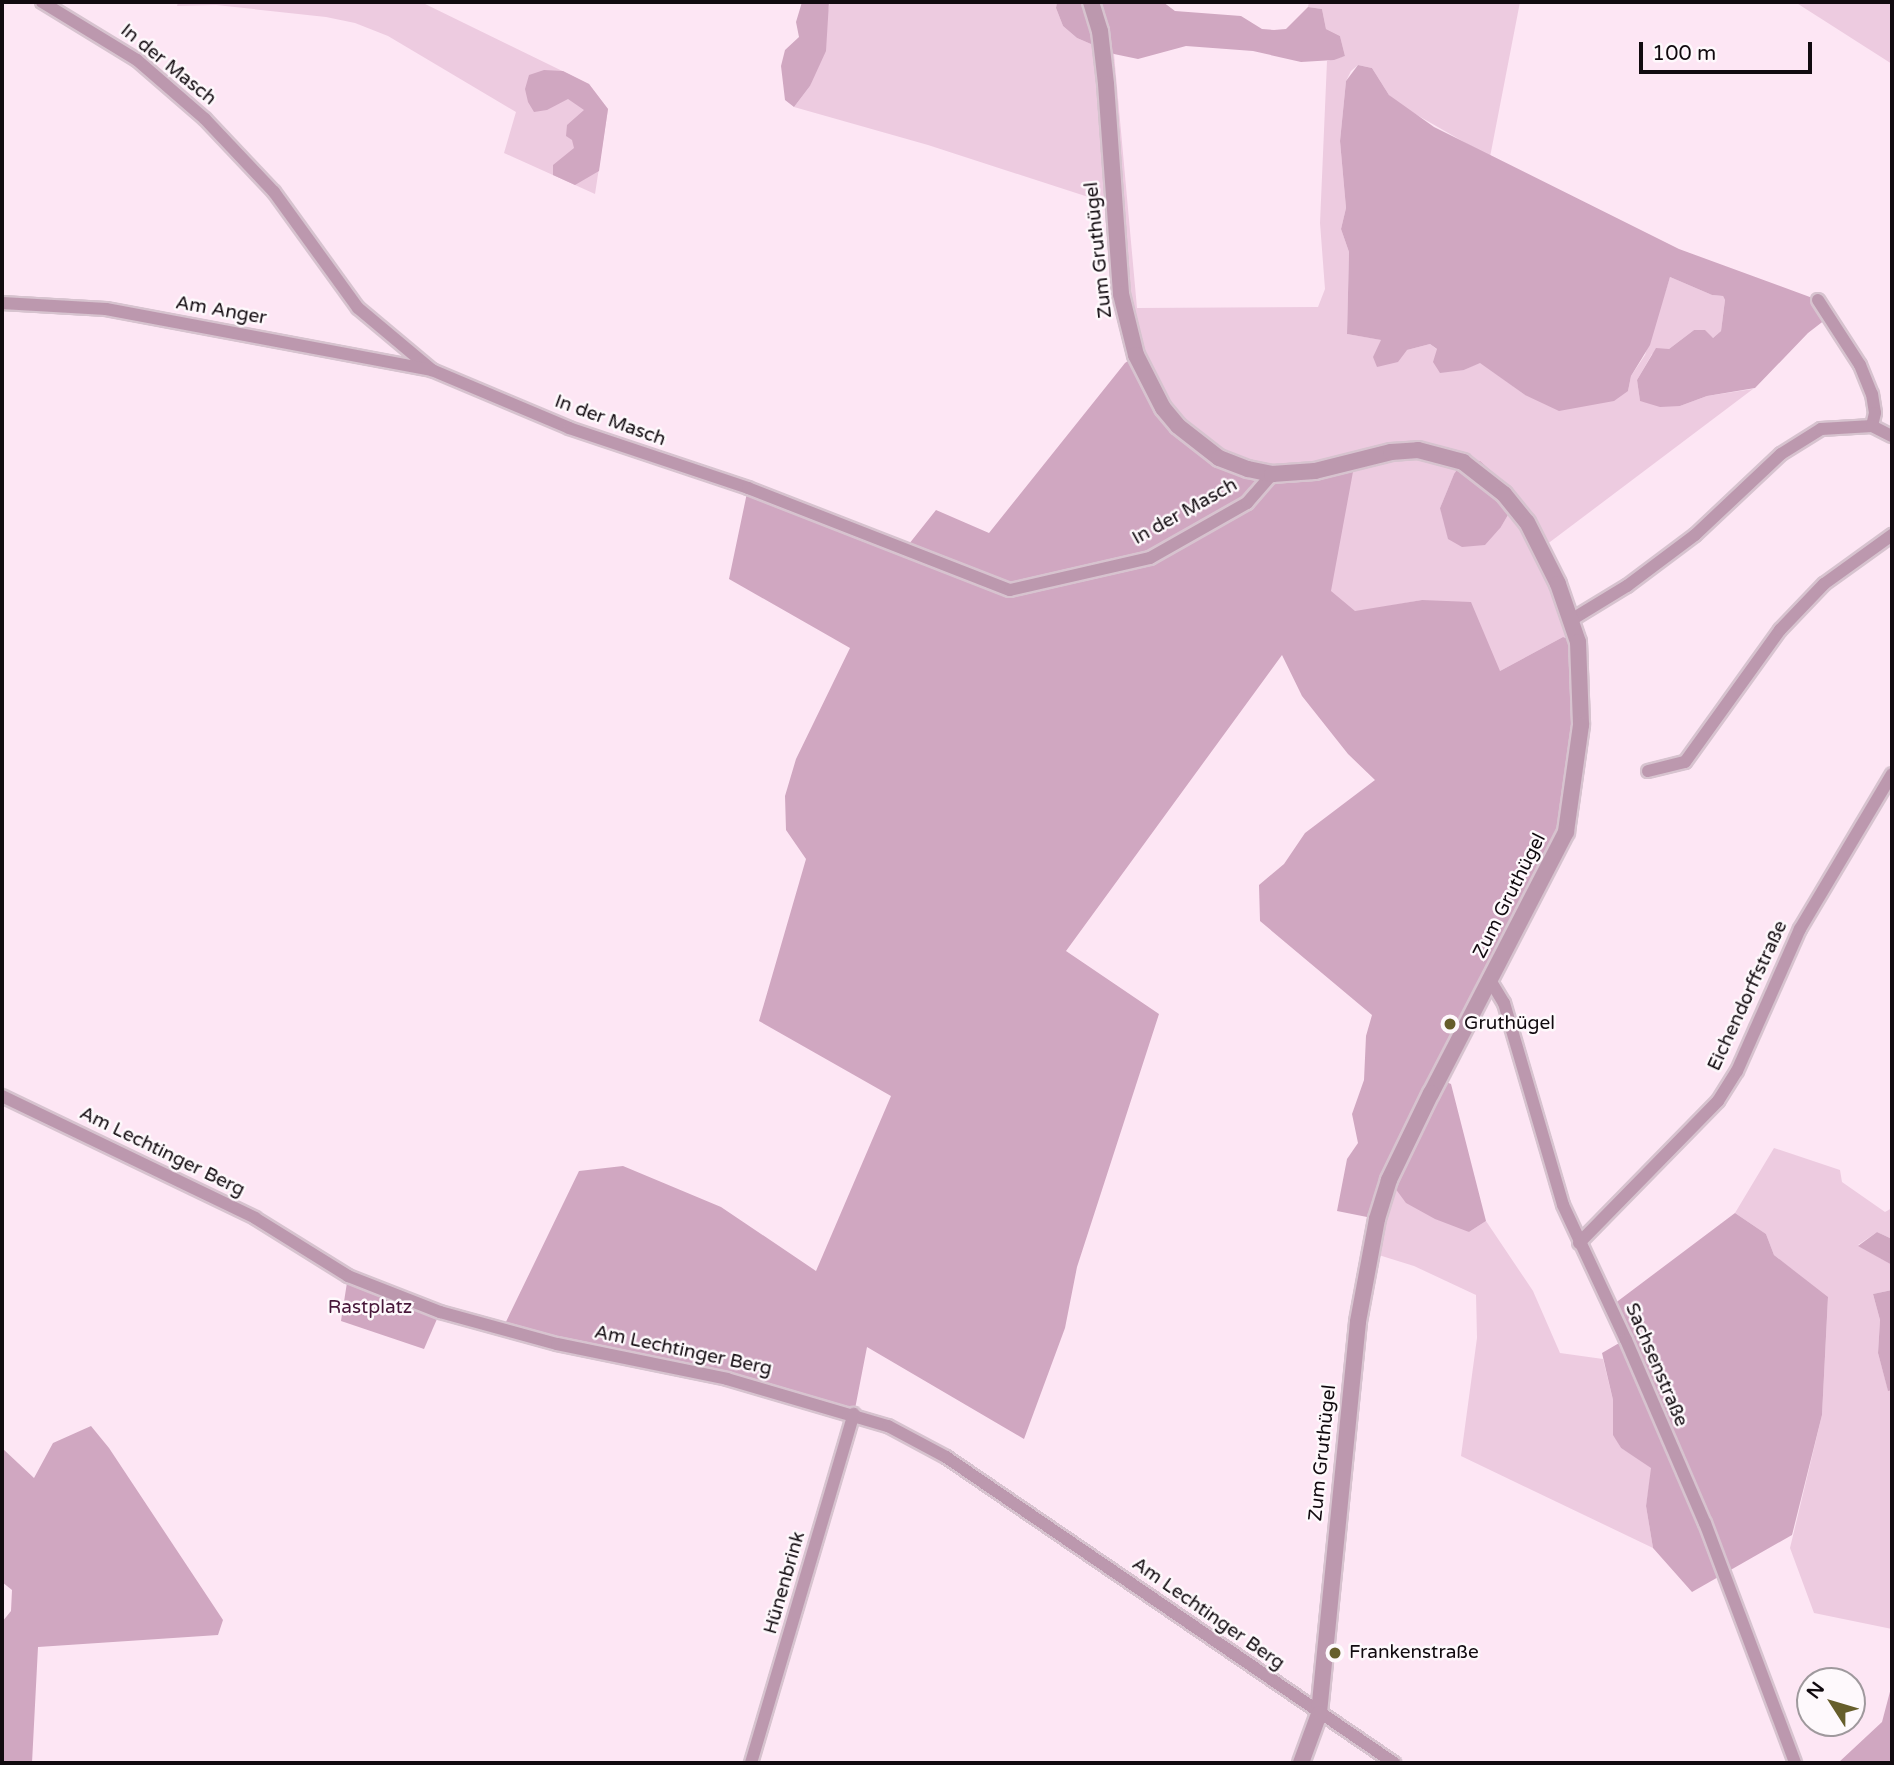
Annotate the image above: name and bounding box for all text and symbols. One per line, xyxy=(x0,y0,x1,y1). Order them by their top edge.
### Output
street label: In der Masch xyxy=(116,19,220,111)
scale bar xyxy=(1642,28,1815,72)
text: 100 m xyxy=(1652,41,1716,66)
street label: Zum Gruthügel xyxy=(1080,181,1118,319)
street label: Am Anger xyxy=(174,292,268,330)
street label: In der Masch xyxy=(551,390,669,452)
street label: In der Masch xyxy=(1129,474,1241,550)
street label: Zum Gruthügel xyxy=(1469,830,1551,962)
street label: Eichendorffstraße xyxy=(1703,917,1793,1075)
place label: Gruthügel xyxy=(1464,1013,1555,1035)
marker: Gruthügel xyxy=(1442,1016,1458,1032)
street label: Am Lechtinger Berg xyxy=(76,1102,248,1202)
park label: Rastplatz xyxy=(328,1297,412,1319)
street label: Sachsenstraße xyxy=(1620,1300,1692,1430)
street label: Am Lechtinger Berg xyxy=(592,1321,774,1381)
street label: Zum Gruthügel xyxy=(1304,1384,1342,1522)
street label: Hünenbrink xyxy=(760,1529,810,1637)
street label: Am Lechtinger Berg xyxy=(1127,1553,1289,1675)
place label: Frankenstraße xyxy=(1349,1642,1479,1664)
marker: Frankenstraße xyxy=(1327,1645,1343,1661)
north arrow xyxy=(1796,1667,1866,1737)
text: N xyxy=(1802,1678,1829,1703)

